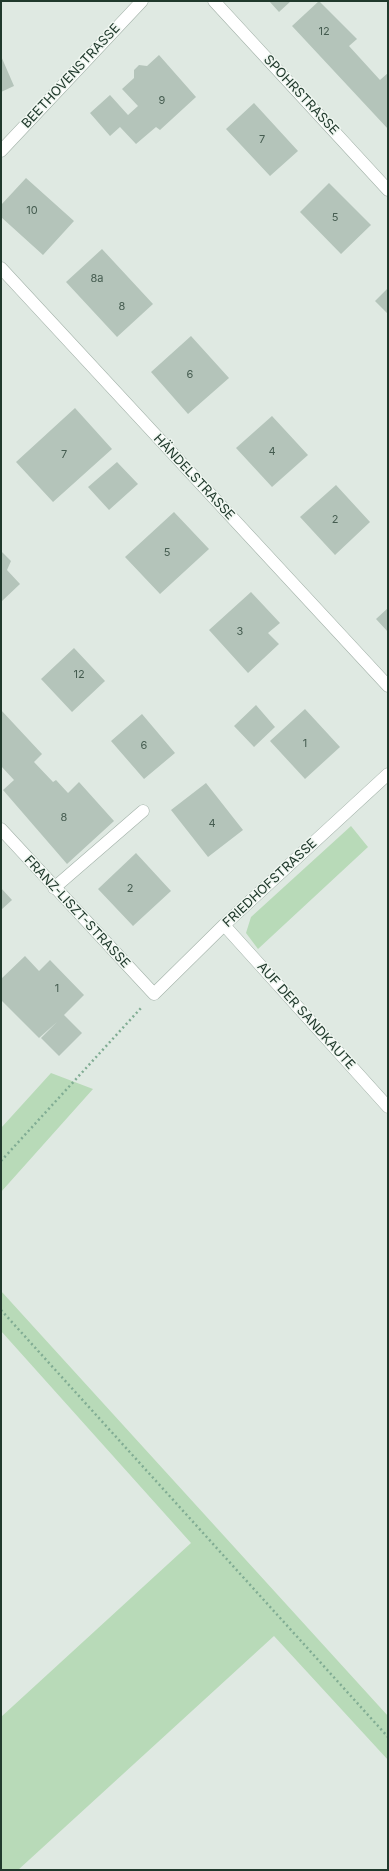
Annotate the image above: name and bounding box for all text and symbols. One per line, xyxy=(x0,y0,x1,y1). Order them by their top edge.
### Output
street label: BEETHOVENSTRASSE xyxy=(19,21,123,131)
house number: 12 xyxy=(318,25,330,39)
street label: SPOHRSTRASSE xyxy=(260,52,342,138)
house number: 9 xyxy=(159,94,165,108)
house number: 7 xyxy=(259,133,265,147)
house number: 10 xyxy=(26,204,38,218)
house number: 5 xyxy=(332,211,338,225)
house number: 8a xyxy=(91,272,103,286)
house number: 8 xyxy=(119,300,125,314)
house number: 6 xyxy=(187,368,193,382)
street label: HÄNDELSTRASSE xyxy=(150,431,238,523)
house number: 4 xyxy=(268,445,276,459)
house number: 7 xyxy=(61,448,67,462)
house number: 2 xyxy=(332,513,338,527)
house number: 5 xyxy=(164,546,170,560)
house number: 3 xyxy=(237,625,243,639)
house number: 12 xyxy=(73,668,85,682)
house number: 1 xyxy=(303,737,307,751)
house number: 6 xyxy=(141,739,147,753)
house number: 8 xyxy=(61,811,67,825)
house number: 4 xyxy=(208,817,216,831)
street label: FRIEDHOFSTRASSE xyxy=(220,836,320,930)
street label: FRANZ-LISZT-STRASSE xyxy=(21,853,133,971)
house number: 2 xyxy=(127,882,133,896)
street label: AUF DER SANDKAUTE xyxy=(254,959,358,1073)
house number: 1 xyxy=(55,982,59,996)

